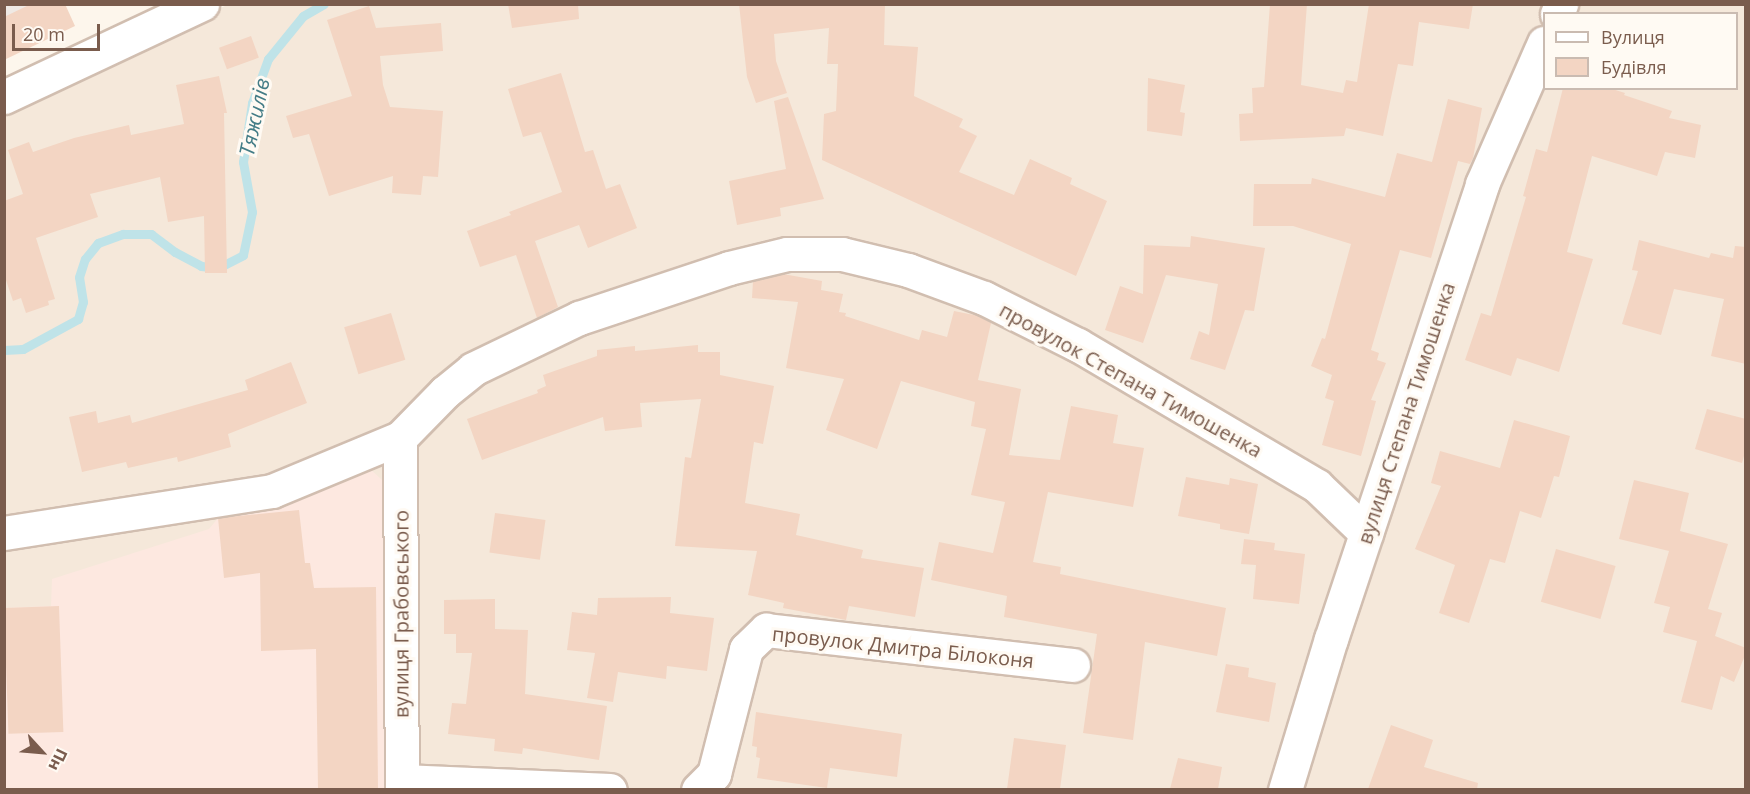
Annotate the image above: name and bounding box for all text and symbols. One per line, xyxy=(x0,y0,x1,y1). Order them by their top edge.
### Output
scale bar xyxy=(15,12,104,50)
legend xyxy=(1543,12,1738,90)
text: 20 m xyxy=(23,22,65,46)
text: Вулиця xyxy=(1601,25,1665,49)
text: Будівля xyxy=(1601,55,1667,79)
water label: Тяжилів xyxy=(233,76,275,158)
street label: вулиця Степана Тимошенка xyxy=(1352,279,1460,547)
street label: провулок Степана Тимошенка xyxy=(996,298,1266,462)
street label: вулиця Грабовського xyxy=(389,510,413,718)
street label: провулок Дмитра Білоконя xyxy=(771,621,1035,673)
north arrow xyxy=(12,722,72,782)
text: Пн xyxy=(43,745,73,775)

